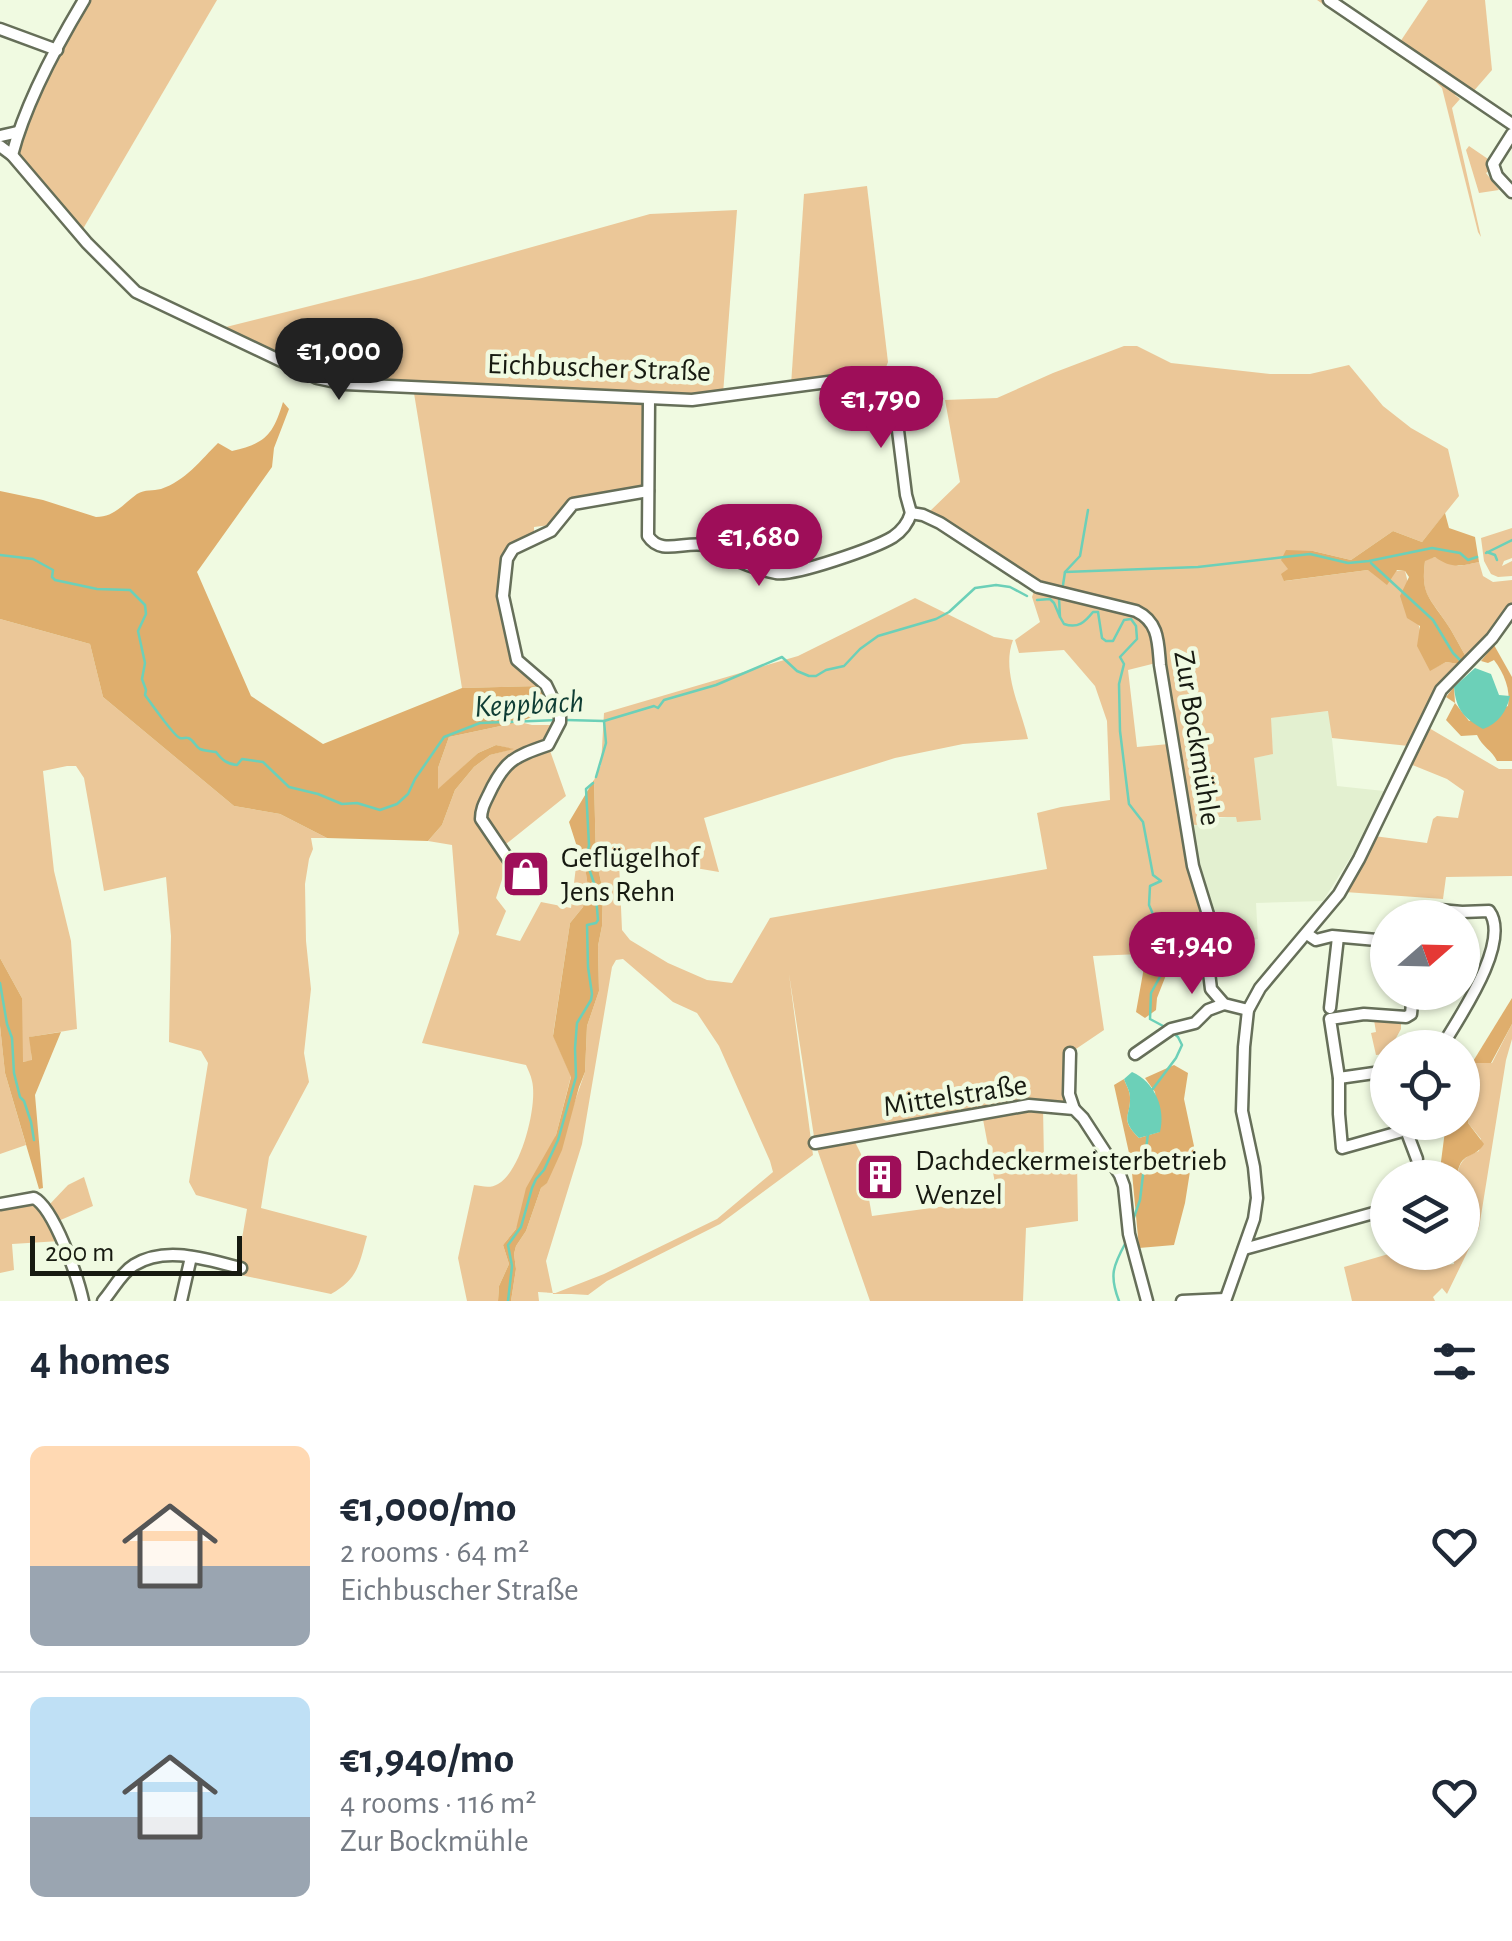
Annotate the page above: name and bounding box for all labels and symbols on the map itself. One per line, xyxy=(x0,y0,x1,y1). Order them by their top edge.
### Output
pin: €1,000 xyxy=(258,318,420,403)
street label: Eichbuscher Straße xyxy=(487,349,711,387)
pin: €1,790 xyxy=(800,366,962,451)
pin: €1,680 xyxy=(678,504,840,589)
street label: Zur Bockmühle xyxy=(1168,648,1226,828)
water label: Keppbach xyxy=(473,685,585,724)
place label: Geflügelhof Jens Rehn xyxy=(561,843,701,907)
shop icon: Geflügelhof Jens Rehn xyxy=(500,848,552,900)
north arrow xyxy=(1370,900,1480,1010)
pin: €1,940 xyxy=(1111,912,1273,997)
street label: Mittelstraße xyxy=(881,1070,1029,1122)
place label: Dachdeckermeisterbetrieb Wenzel xyxy=(915,1146,1227,1210)
building icon: Dachdeckermeisterbetrieb Wenzel xyxy=(854,1151,906,1203)
scale bar xyxy=(30,1231,242,1276)

